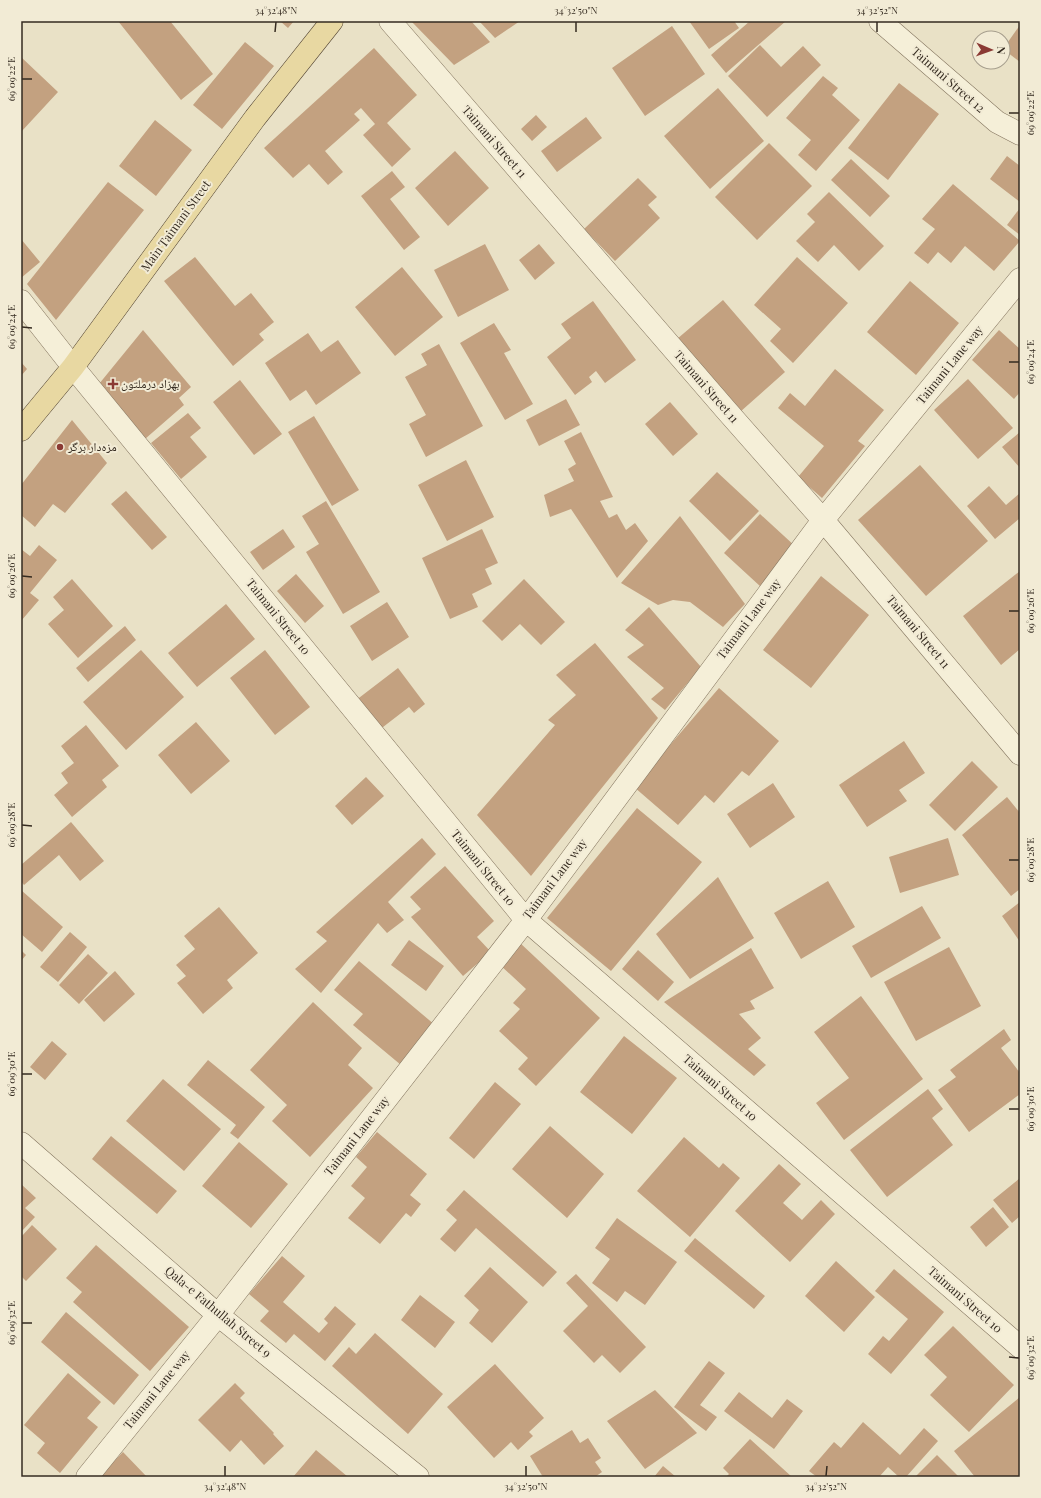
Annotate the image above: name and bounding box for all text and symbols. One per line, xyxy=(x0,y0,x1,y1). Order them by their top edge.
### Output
text: 34°32'48"N xyxy=(255,3,297,17)
text: 34°32'50"N xyxy=(554,3,598,17)
text: 34°32'52"N xyxy=(856,3,898,17)
north arrow xyxy=(971,30,1011,70)
street label: Taimani Street 12 xyxy=(909,43,989,116)
text: N xyxy=(994,46,1009,55)
text: 69°09'22"E xyxy=(4,57,18,101)
text: 69°09'22"E xyxy=(1023,91,1037,135)
street label: Taimani Street 11 xyxy=(459,102,531,181)
street label: Main Taimani Street xyxy=(137,176,214,274)
text: 69°09'24"E xyxy=(4,305,18,349)
street label: Taimani Lane way xyxy=(912,322,986,407)
text: 69°09'24"E xyxy=(1023,340,1037,384)
street label: Taimani Street 11 xyxy=(671,347,743,426)
place label: بهزاد درملتون xyxy=(121,375,180,391)
marker: بهزاد درملتون xyxy=(108,379,118,389)
place label: مزه‌دار برگر xyxy=(67,438,117,454)
marker: مزه‌دار برگر xyxy=(55,442,65,452)
text: 69°09'26"E xyxy=(4,554,18,598)
street label: Taimani Street 10 xyxy=(243,575,314,658)
street label: Taimani Lane way xyxy=(713,575,784,662)
text: 69°09'26"E xyxy=(1023,589,1037,633)
street label: Taimani Street 11 xyxy=(883,591,954,672)
text: 69°09'28"E xyxy=(4,803,18,847)
street label: Taimani Street 10 xyxy=(448,826,519,909)
street label: Taimani Lane way xyxy=(519,835,590,922)
text: 69°09'28"E xyxy=(1023,838,1037,882)
street label: Taimani Street 10 xyxy=(680,1050,761,1124)
text: 69°09'30"E xyxy=(4,1051,18,1097)
text: 69°09'30"E xyxy=(1023,1086,1037,1132)
street label: Taimani Lane way xyxy=(320,1092,392,1179)
street label: Qala-e Fathullah Street 9 xyxy=(162,1262,275,1360)
street label: Taimani Street 10 xyxy=(925,1262,1006,1336)
text: 69°09'32"E xyxy=(4,1301,18,1345)
text: 69°09'32"E xyxy=(1023,1336,1037,1380)
street label: Taimani Lane way xyxy=(119,1347,193,1432)
text: 34°32'48"N xyxy=(204,1479,246,1493)
text: 34°32'50"N xyxy=(504,1479,548,1493)
text: 34°32'52"N xyxy=(805,1479,847,1493)

